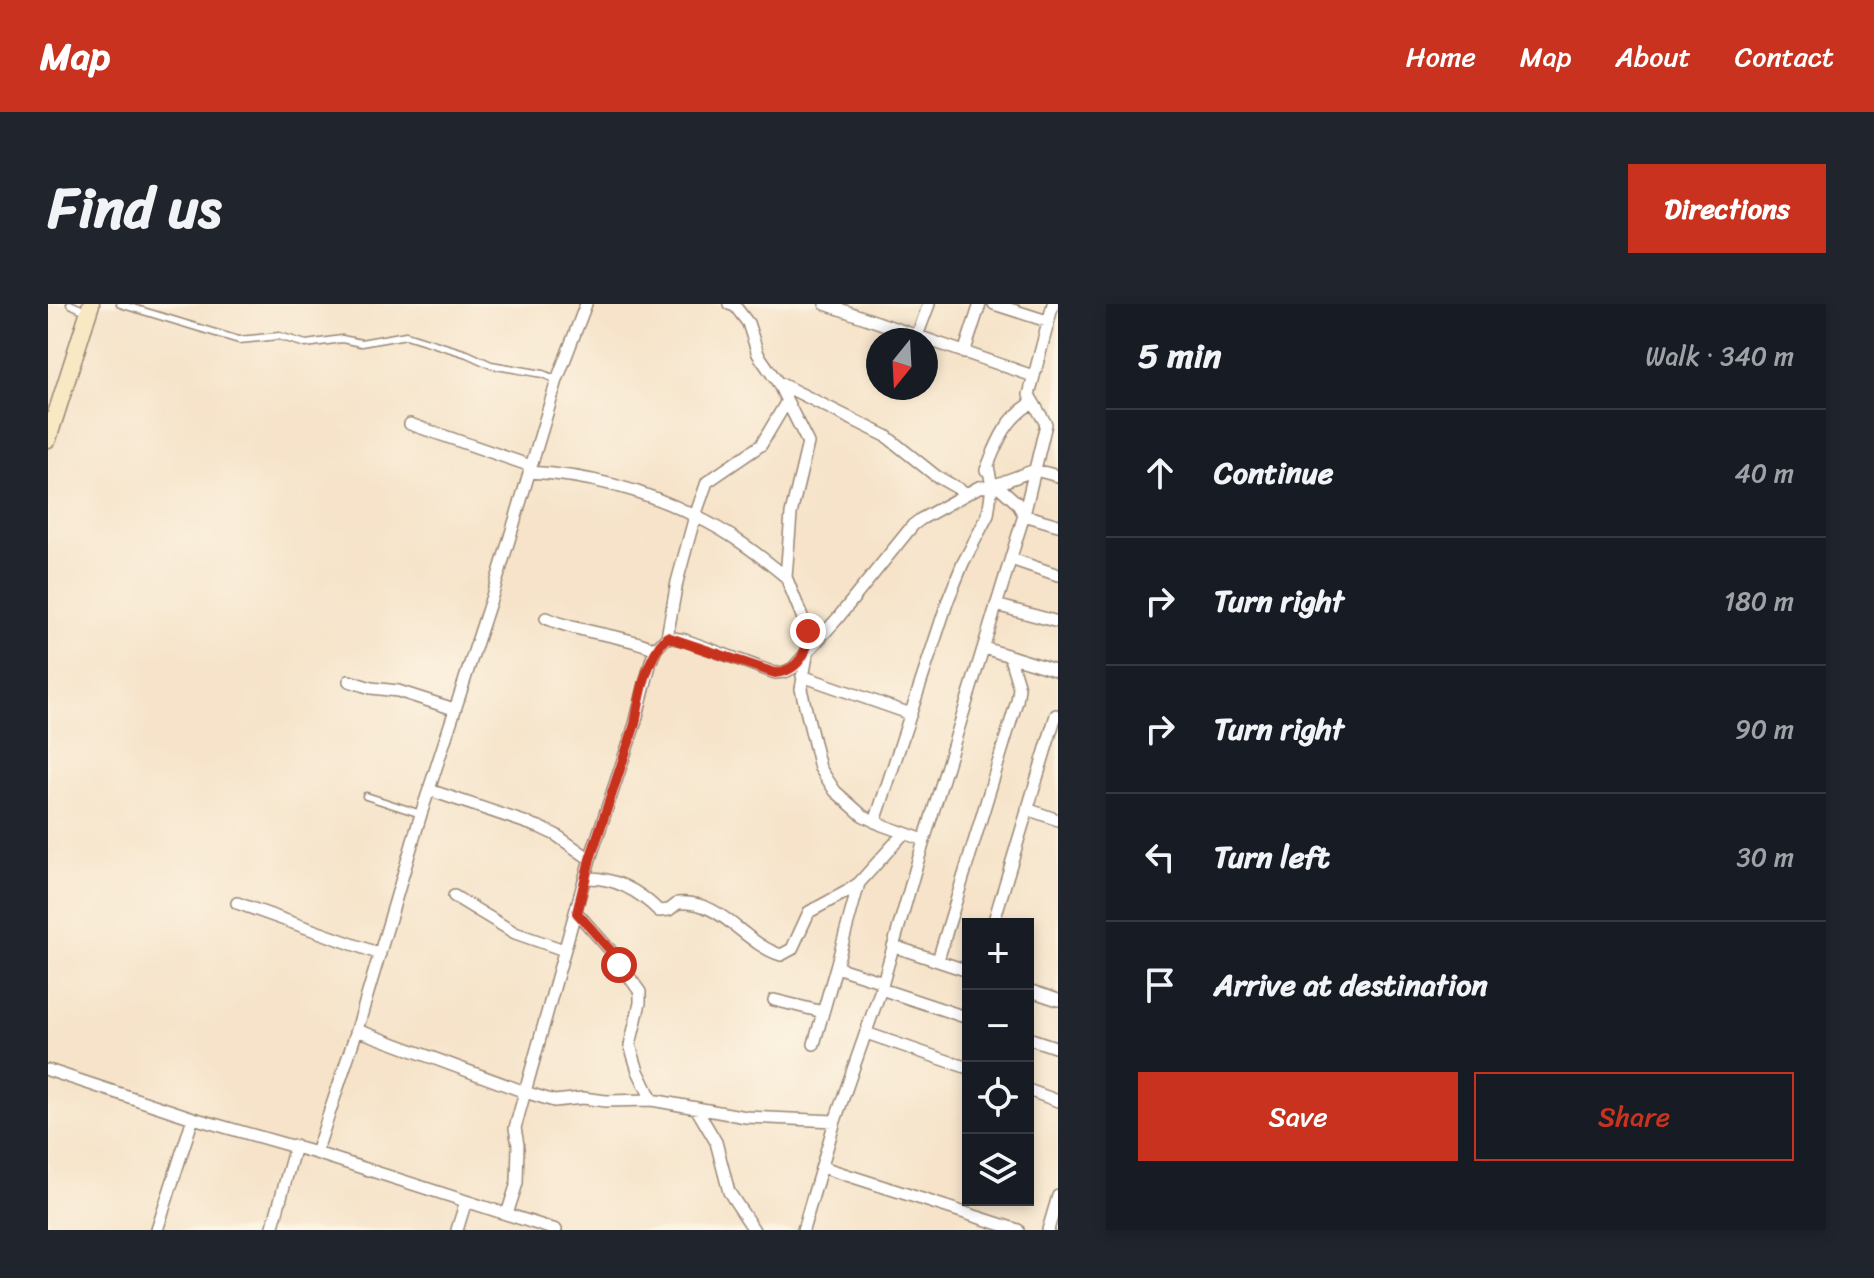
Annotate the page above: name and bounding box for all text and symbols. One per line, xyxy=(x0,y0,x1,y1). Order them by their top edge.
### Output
text: Map xyxy=(40,23,110,90)
text: Home xyxy=(1406,32,1476,81)
text: Map xyxy=(1520,32,1571,81)
text: About xyxy=(1615,32,1691,81)
text: Contact xyxy=(1735,32,1834,81)
text: Find us xyxy=(48,159,221,258)
button: Directions xyxy=(1628,164,1826,253)
text: 5 min xyxy=(1138,326,1221,386)
north arrow xyxy=(866,328,938,400)
text: Walk · 340 m xyxy=(1646,333,1794,379)
text: Continue xyxy=(1214,446,1333,500)
text: 40 m xyxy=(1735,450,1794,496)
icon: ahead xyxy=(1138,451,1182,495)
text: Turn right xyxy=(1214,574,1344,628)
text: 180 m xyxy=(1724,578,1794,624)
icon: right xyxy=(1138,579,1182,623)
route end xyxy=(790,613,826,649)
text: Turn right xyxy=(1214,702,1344,756)
text: 90 m xyxy=(1735,706,1794,752)
icon: right xyxy=(1138,707,1182,751)
text: Turn left xyxy=(1214,830,1330,884)
text: 30 m xyxy=(1737,834,1794,880)
icon: left xyxy=(1138,835,1182,879)
map controls xyxy=(962,918,1034,1206)
button: + xyxy=(962,918,1034,990)
route start xyxy=(601,947,637,983)
text: Arrive at destination xyxy=(1214,958,1488,1012)
icon: arrive xyxy=(1138,963,1182,1007)
button: − xyxy=(962,990,1034,1062)
button: locate xyxy=(962,1062,1034,1134)
button: Save xyxy=(1138,1072,1458,1161)
button: Share xyxy=(1474,1072,1794,1161)
button: layers xyxy=(962,1134,1034,1206)

